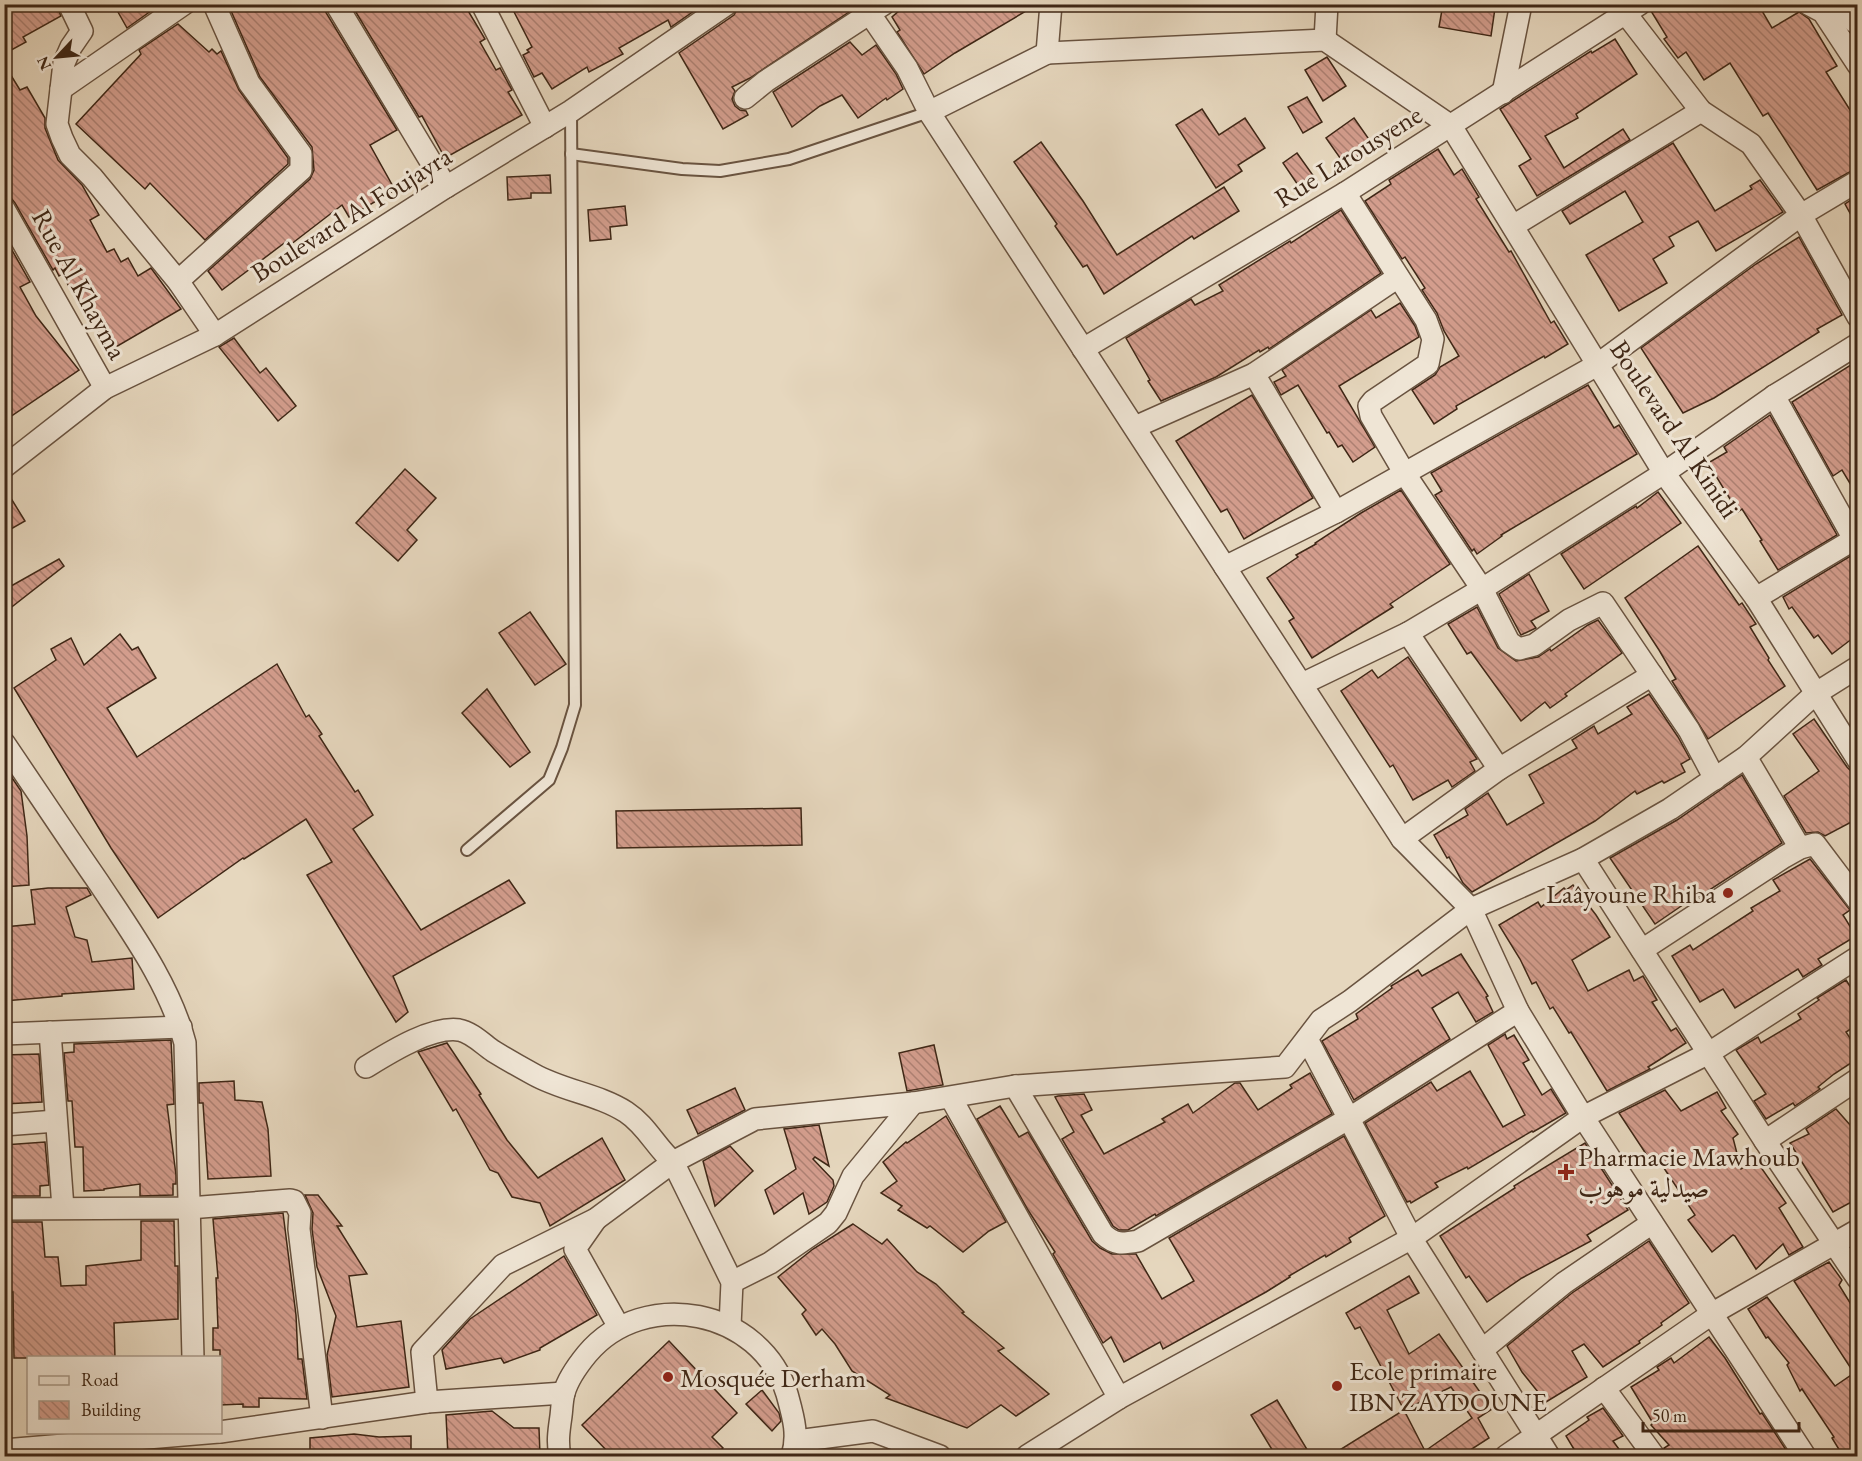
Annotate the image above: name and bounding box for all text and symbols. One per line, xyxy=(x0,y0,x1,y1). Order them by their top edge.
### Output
north arrow xyxy=(27,27,87,87)
text: N xyxy=(32,53,56,74)
street label: Rue Larousyene xyxy=(1268,97,1428,215)
street label: Boulevard Al Foujayra xyxy=(244,138,458,290)
street label: Rue Al Khayma xyxy=(24,203,136,365)
street label: Boulevard Al Kinidi xyxy=(1602,333,1748,525)
place label: Laâyoune Rhiba xyxy=(1546,876,1716,911)
marker: Laâyoune Rhiba xyxy=(1721,886,1735,900)
place label: Pharmacie Mawhoub صيدلية موهوب xyxy=(1578,1139,1800,1205)
marker: Pharmacie Mawhoub صيدلية موهوب xyxy=(1559,1165,1573,1179)
place label: Ecole primaire IBN ZAYDOUNE xyxy=(1349,1353,1547,1419)
legend xyxy=(27,1356,222,1434)
place label: Mosquée Derham xyxy=(680,1360,866,1395)
text: Road xyxy=(81,1368,120,1391)
marker: Mosquée Derham xyxy=(661,1370,675,1384)
marker: Ecole primaire IBN ZAYDOUNE xyxy=(1330,1379,1344,1393)
scale bar xyxy=(1643,1395,1799,1433)
text: Building xyxy=(81,1398,141,1421)
text: 50 m xyxy=(1652,1404,1687,1427)

